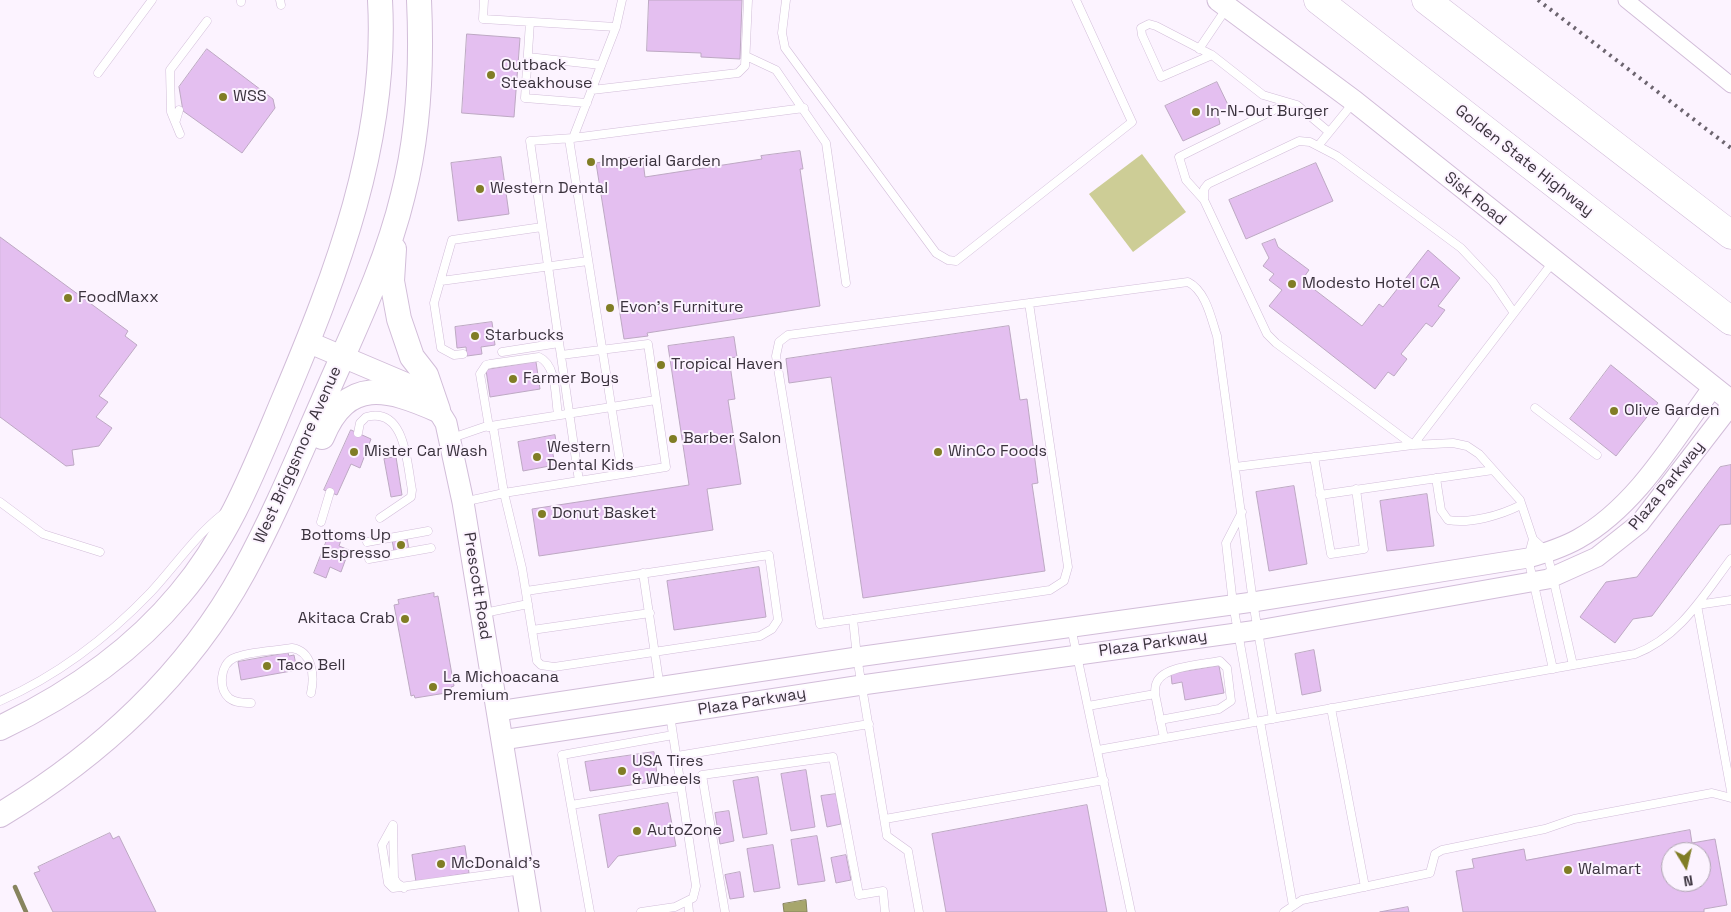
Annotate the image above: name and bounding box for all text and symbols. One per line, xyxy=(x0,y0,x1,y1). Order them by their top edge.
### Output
place label: Outback Steakhouse xyxy=(501,56,593,94)
marker: Outback Steakhouse xyxy=(485,69,497,81)
place label: WSS xyxy=(233,87,267,107)
marker: WSS xyxy=(217,91,229,103)
street label: Golden State Highway xyxy=(1451,101,1597,221)
place label: In-N-Out Burger xyxy=(1206,102,1329,122)
marker: In-N-Out Burger xyxy=(1190,106,1202,118)
place label: Imperial Garden xyxy=(601,152,721,172)
marker: Imperial Garden xyxy=(585,156,597,168)
street label: Sisk Road xyxy=(1440,168,1510,230)
place label: Western Dental xyxy=(490,179,608,199)
marker: Western Dental xyxy=(474,183,486,195)
place label: Modesto Hotel CA xyxy=(1302,274,1440,294)
marker: Modesto Hotel CA xyxy=(1286,278,1298,290)
place label: FoodMaxx xyxy=(78,288,159,308)
marker: FoodMaxx xyxy=(62,292,74,304)
place label: Evon's Furniture xyxy=(620,298,744,318)
marker: Evon's Furniture xyxy=(604,302,616,314)
place label: Starbucks xyxy=(485,326,564,346)
marker: Starbucks xyxy=(469,330,481,342)
place label: Tropical Haven xyxy=(671,355,783,375)
marker: Tropical Haven xyxy=(655,359,667,371)
street label: West Briggsmore Avenue xyxy=(250,363,346,547)
place label: Farmer Boys xyxy=(523,369,619,389)
marker: Farmer Boys xyxy=(507,373,519,385)
place label: Olive Garden xyxy=(1624,401,1720,421)
marker: Olive Garden xyxy=(1608,405,1620,417)
place label: Barber Salon xyxy=(683,429,781,449)
marker: Barber Salon xyxy=(667,433,679,445)
place label: Western Dental Kids xyxy=(547,438,634,476)
street label: Plaza Parkway xyxy=(1625,438,1709,534)
place label: Mister Car Wash xyxy=(364,442,488,462)
place label: WinCo Foods xyxy=(948,442,1047,462)
marker: Mister Car Wash xyxy=(348,446,360,458)
marker: WinCo Foods xyxy=(932,446,944,458)
marker: Western Dental Kids xyxy=(531,451,543,463)
place label: Donut Basket xyxy=(552,504,656,524)
marker: Donut Basket xyxy=(536,508,548,520)
place label: Bottoms Up Espresso xyxy=(301,526,391,564)
street label: Prescott Road xyxy=(459,531,495,641)
marker: Bottoms Up Espresso xyxy=(395,539,407,551)
place label: Akitaca Crab xyxy=(298,609,395,629)
marker: Akitaca Crab xyxy=(399,613,411,625)
street label: Plaza Parkway xyxy=(1098,627,1208,661)
place label: Taco Bell xyxy=(277,656,345,676)
marker: Taco Bell xyxy=(261,660,273,672)
place label: La Michoacana Premium xyxy=(443,668,559,706)
marker: La Michoacana Premium xyxy=(427,681,439,693)
street label: Plaza Parkway xyxy=(697,684,807,720)
place label: USA Tires & Wheels xyxy=(632,752,703,790)
marker: USA Tires & Wheels xyxy=(616,765,628,777)
place label: AutoZone xyxy=(647,821,722,841)
marker: AutoZone xyxy=(631,825,643,837)
north arrow xyxy=(1661,842,1711,892)
place label: McDonald's xyxy=(451,854,541,874)
marker: McDonald's xyxy=(435,858,447,870)
place label: Walmart xyxy=(1578,860,1641,880)
marker: Walmart xyxy=(1562,864,1574,876)
text: N xyxy=(1682,871,1694,890)

